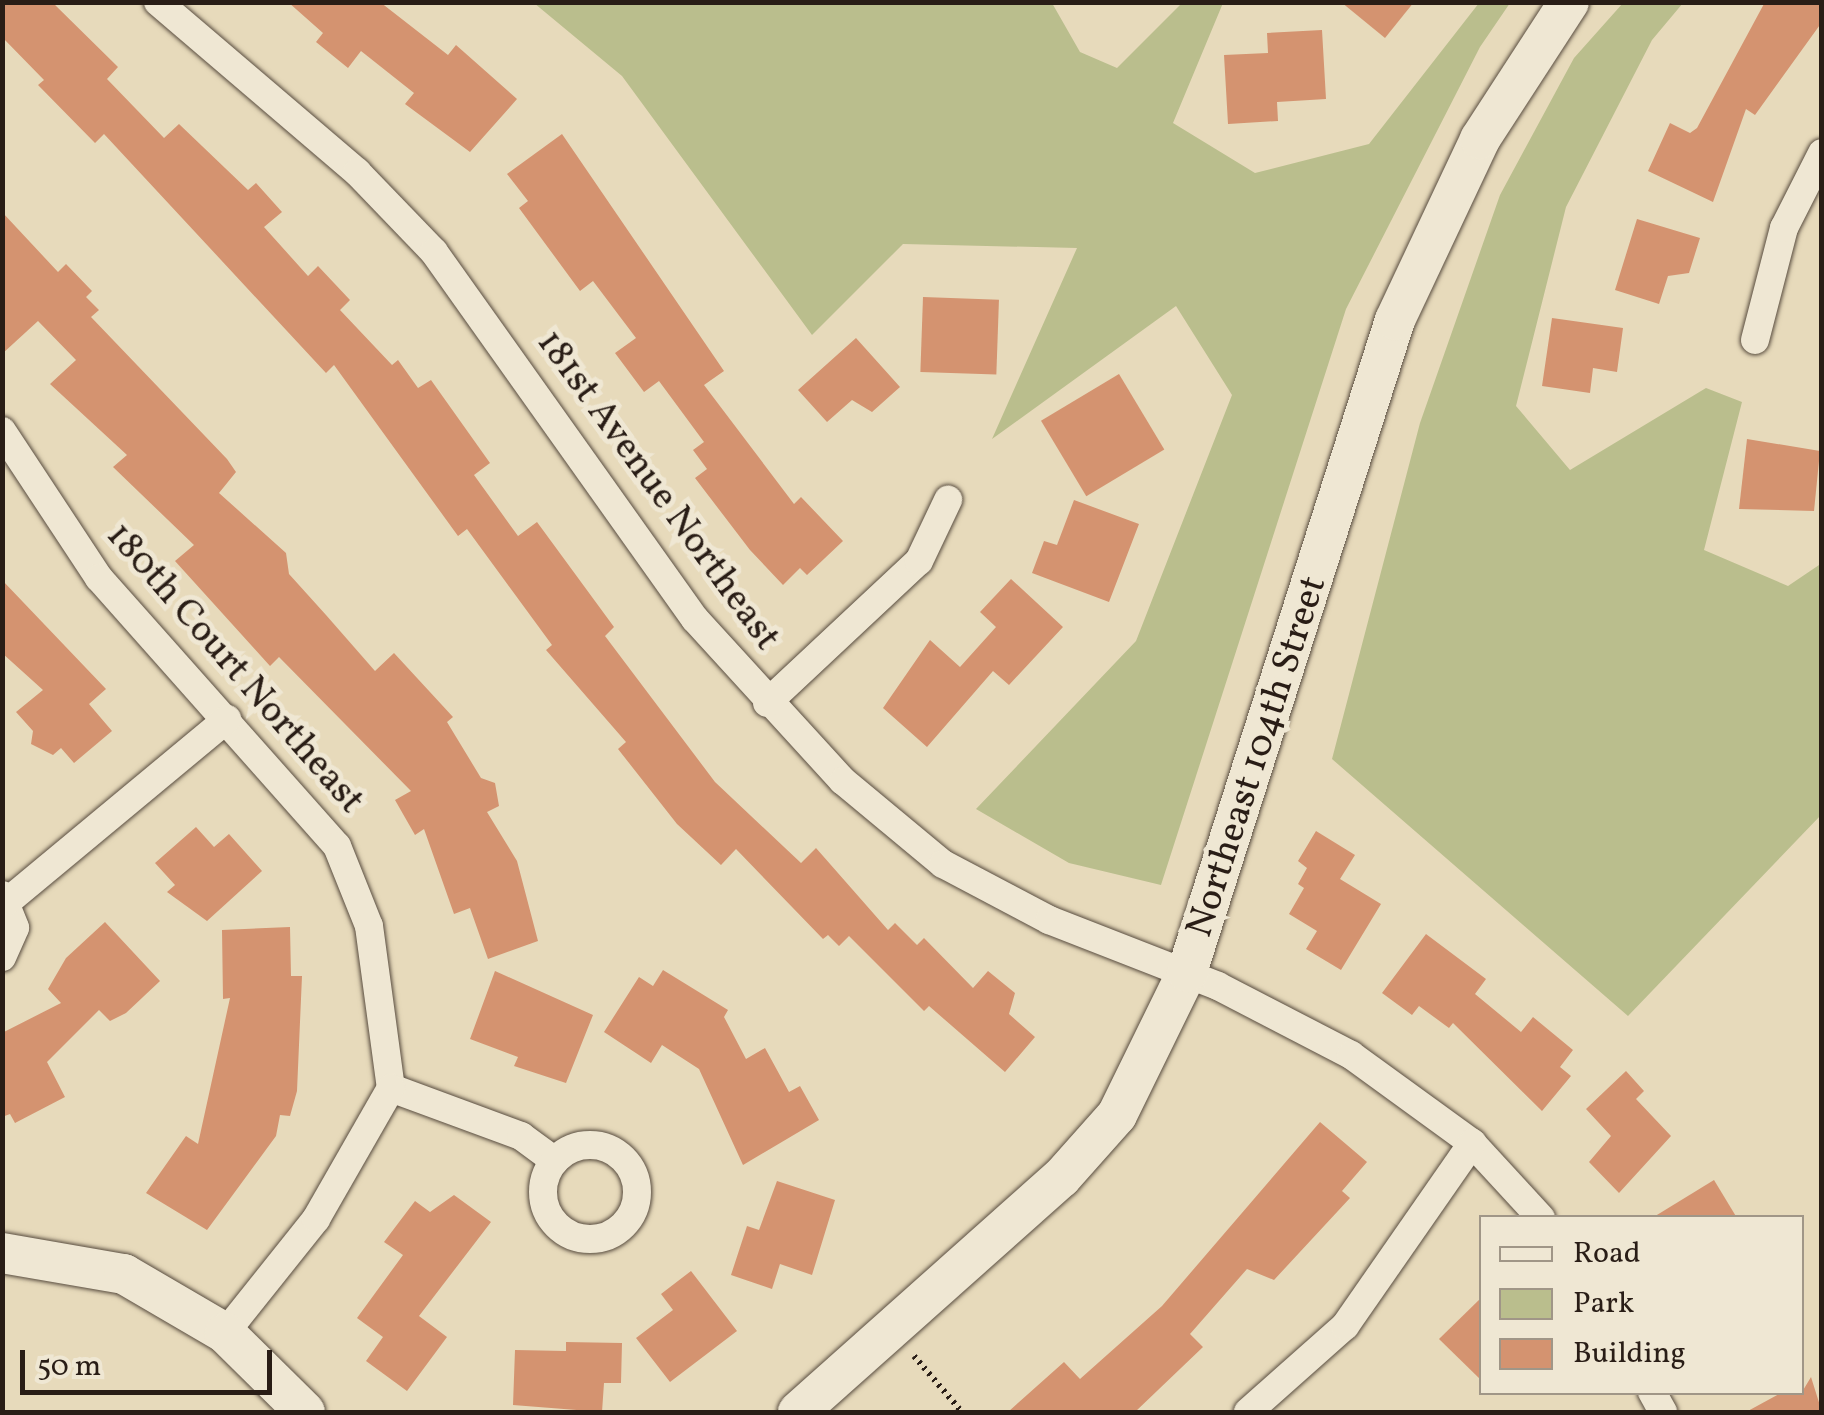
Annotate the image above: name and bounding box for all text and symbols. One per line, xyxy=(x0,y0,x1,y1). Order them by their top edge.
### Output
street label: 181st Avenue Northeast xyxy=(525,322,789,660)
street label: 180th Court Northeast xyxy=(95,514,373,824)
street label: Northeast 104th Street xyxy=(1178,571,1338,943)
legend xyxy=(1479,1215,1804,1395)
text: Road xyxy=(1573,1233,1641,1275)
text: Park xyxy=(1573,1283,1634,1325)
scale bar xyxy=(25,1330,278,1392)
text: Building xyxy=(1573,1333,1686,1375)
text: 50 m xyxy=(37,1346,101,1388)

